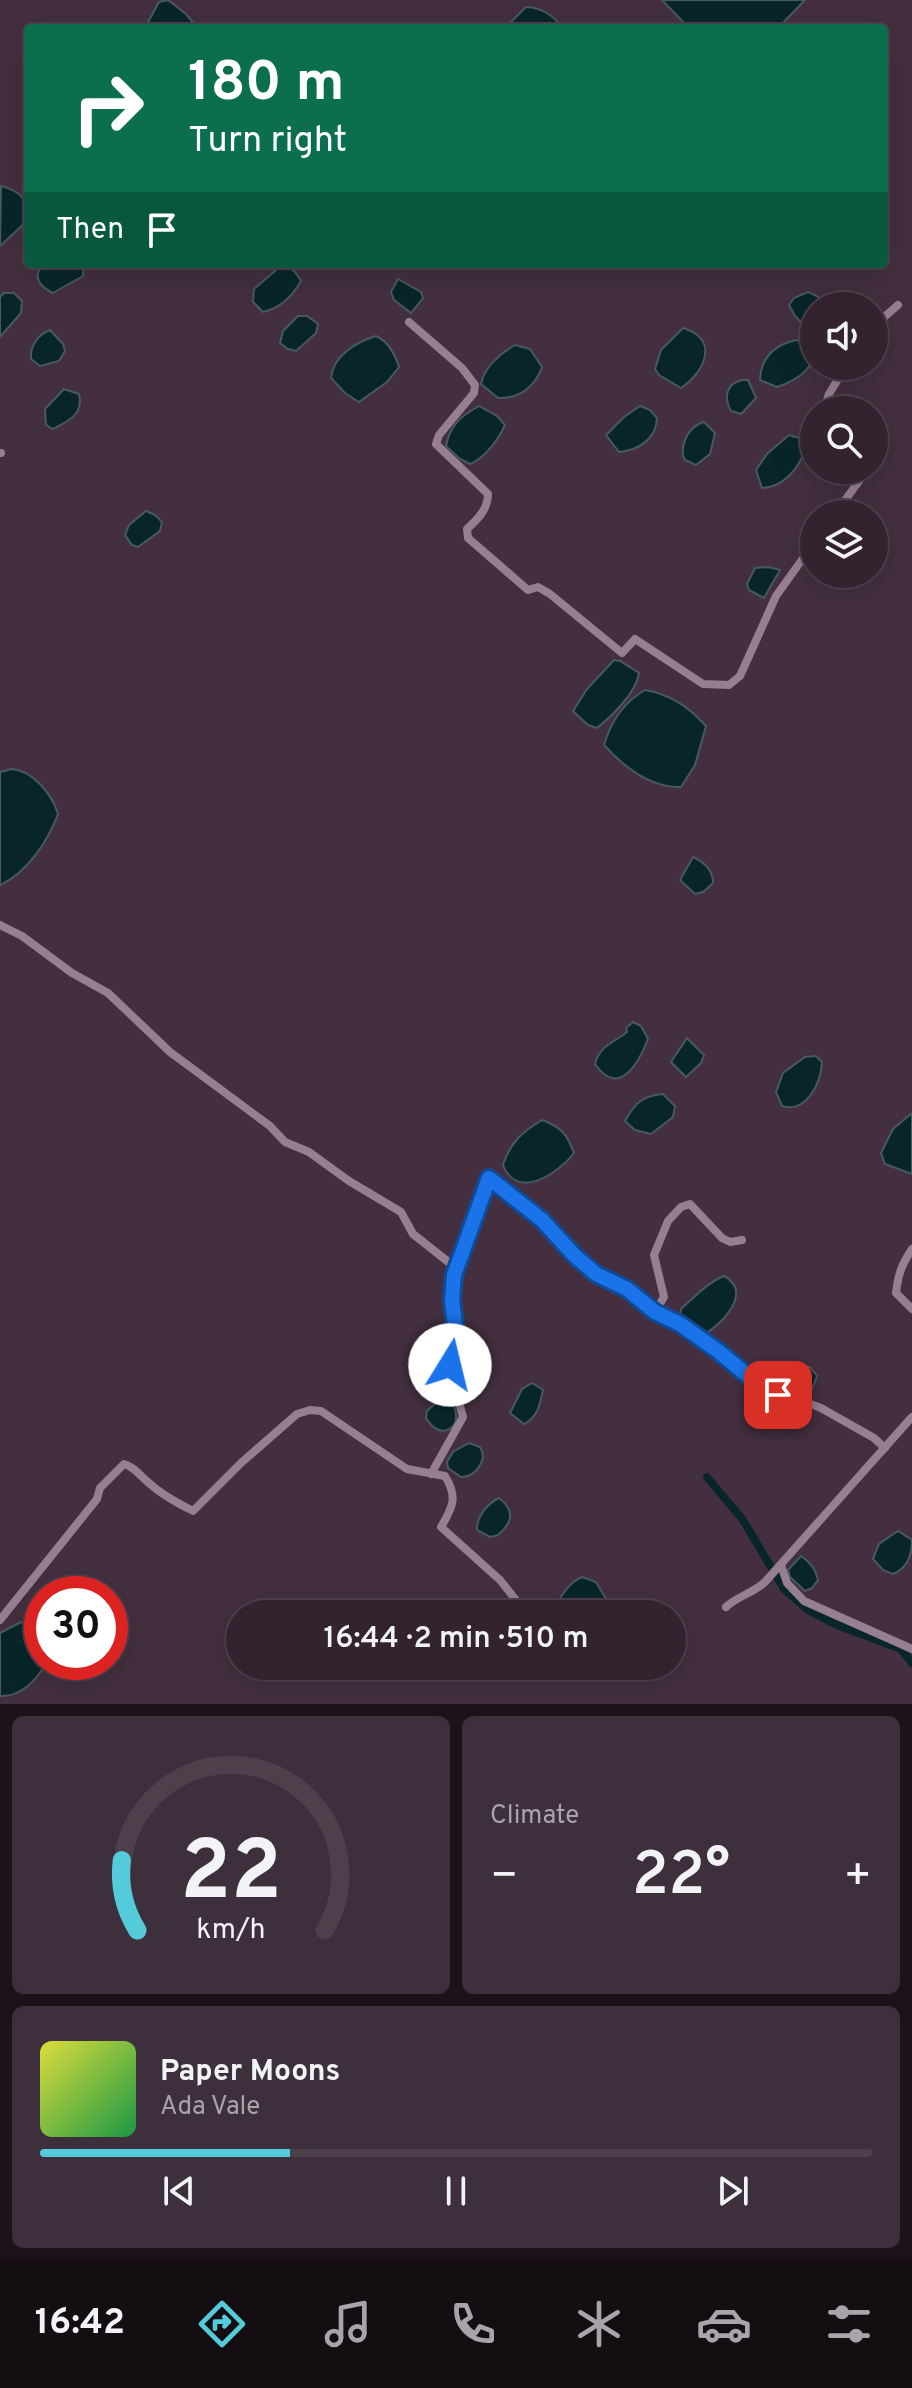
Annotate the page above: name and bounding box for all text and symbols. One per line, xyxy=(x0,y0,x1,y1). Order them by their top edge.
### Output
text: 180 m xyxy=(188,50,345,120)
icon: right xyxy=(56,56,160,160)
text: Turn right xyxy=(188,119,347,165)
icon: arrive xyxy=(140,208,184,252)
text: Then xyxy=(56,212,124,249)
map controls xyxy=(800,292,888,588)
button: sound xyxy=(800,292,888,380)
button: search xyxy=(800,396,888,484)
button: layers xyxy=(800,500,888,588)
position arrow xyxy=(408,1323,492,1407)
pin xyxy=(744,1361,812,1429)
icon: arrive xyxy=(756,1373,800,1417)
speed limit sign: 30 xyxy=(24,1576,128,1680)
text: 16:44 · 2 min · 510 m xyxy=(323,1621,589,1658)
text: Climate xyxy=(490,1800,579,1833)
text: 22 xyxy=(180,1824,282,1929)
text: 22° xyxy=(632,1840,730,1916)
text: − xyxy=(490,1850,518,1906)
text: + xyxy=(844,1850,872,1906)
text: km/h xyxy=(196,1913,266,1949)
text: Paper Moons xyxy=(160,2054,340,2091)
text: Ada Vale xyxy=(160,2091,260,2124)
icon: previous xyxy=(157,2169,201,2213)
icon: pause xyxy=(434,2169,478,2213)
icon: next xyxy=(711,2169,755,2213)
icon: directions xyxy=(194,2296,250,2352)
icon: music xyxy=(320,2296,376,2352)
icon: phone xyxy=(445,2296,501,2352)
icon: climate xyxy=(571,2296,627,2352)
icon: car xyxy=(696,2296,752,2352)
icon: filters xyxy=(821,2296,877,2352)
text: 16:42 xyxy=(35,2301,125,2347)

